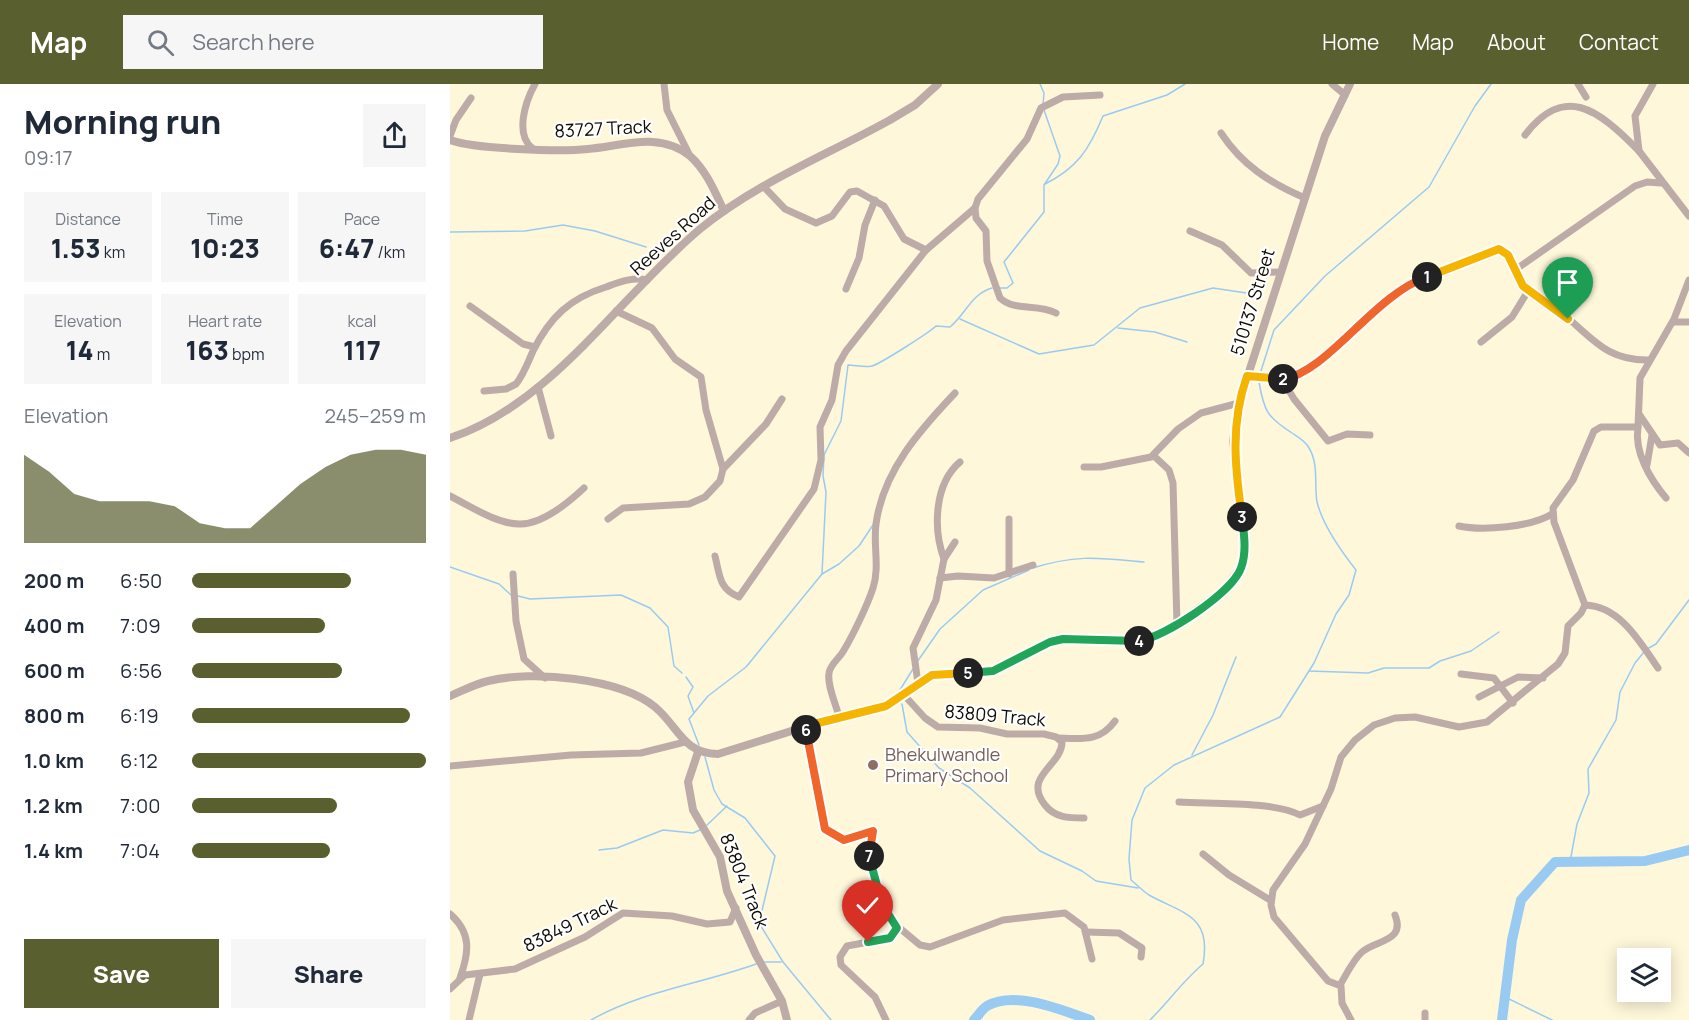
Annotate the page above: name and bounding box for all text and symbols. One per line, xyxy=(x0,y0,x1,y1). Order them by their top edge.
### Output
search box xyxy=(123,15,543,69)
text: Map xyxy=(30,23,87,61)
icon: search xyxy=(144,26,177,59)
text: Search here xyxy=(192,27,315,57)
text: Home xyxy=(1322,28,1379,56)
text: Map xyxy=(1412,28,1454,56)
text: About xyxy=(1487,28,1546,56)
text: Contact xyxy=(1579,28,1659,56)
text: Morning run xyxy=(24,99,221,144)
button: share xyxy=(363,104,426,167)
street label: 83727 Track xyxy=(554,113,653,143)
text: 09:17 xyxy=(24,144,72,171)
street label: Reeves Road xyxy=(625,191,720,280)
text: Distance xyxy=(55,208,121,230)
text: Time xyxy=(207,208,243,230)
text: Pace xyxy=(344,208,380,230)
text: 1.53 xyxy=(51,230,101,266)
text: 10:23 xyxy=(190,230,260,266)
text: 6:47 xyxy=(319,230,374,266)
text: km xyxy=(101,241,125,263)
text: /km xyxy=(374,241,405,263)
street label: 510137 Street xyxy=(1224,245,1280,358)
pin xyxy=(1542,257,1593,319)
pin: 1 xyxy=(1412,262,1442,292)
text: 1 xyxy=(1423,266,1431,288)
icon: arrive xyxy=(1551,266,1584,299)
text: Elevation xyxy=(54,310,122,332)
text: Heart rate xyxy=(188,310,262,332)
text: kcal xyxy=(347,310,377,332)
text: 14 xyxy=(66,332,94,368)
text: 163 xyxy=(185,332,229,368)
text: 117 xyxy=(343,332,381,368)
text: m xyxy=(94,343,110,365)
text: bpm xyxy=(229,343,265,365)
pin: 2 xyxy=(1268,364,1298,394)
text: 2 xyxy=(1278,368,1288,390)
text: Elevation xyxy=(24,402,108,429)
text: 245–259 m xyxy=(325,402,426,429)
pin: 3 xyxy=(1227,502,1257,532)
text: 3 xyxy=(1237,506,1247,528)
text: 200 m xyxy=(24,567,84,594)
text: 6:50 xyxy=(120,567,162,594)
text: 400 m xyxy=(24,612,84,639)
text: 7:09 xyxy=(120,612,161,639)
pin: 4 xyxy=(1124,626,1154,656)
text: 4 xyxy=(1134,630,1144,652)
text: 600 m xyxy=(24,657,85,684)
text: 6:56 xyxy=(120,657,162,684)
pin: 5 xyxy=(953,658,983,688)
text: 5 xyxy=(963,662,973,684)
street label: 83809 Track xyxy=(943,699,1048,731)
text: 800 m xyxy=(24,702,85,729)
text: 6:19 xyxy=(120,702,159,729)
pin: 6 xyxy=(791,715,821,745)
text: 6 xyxy=(801,719,811,741)
place label: Bhekulwandle Primary School xyxy=(885,742,1009,787)
text: 1.0 km xyxy=(24,747,84,774)
text: 6:12 xyxy=(120,747,158,774)
marker: Bhekulwandle Primary School xyxy=(866,758,880,772)
text: 1.2 km xyxy=(24,792,83,819)
text: 7:00 xyxy=(120,792,160,819)
street label: 83804 Track xyxy=(715,829,775,933)
text: 1.4 km xyxy=(24,837,83,864)
text: 7:04 xyxy=(120,837,160,864)
pin: 7 xyxy=(854,841,884,871)
text: 7 xyxy=(865,845,873,867)
pin xyxy=(842,880,893,942)
icon: check xyxy=(851,889,884,922)
street label: 83849 Track xyxy=(519,891,621,957)
button: Save xyxy=(24,939,219,1008)
button: Share xyxy=(231,939,426,1008)
map controls xyxy=(1617,948,1671,1002)
button: layers xyxy=(1617,948,1671,1002)

